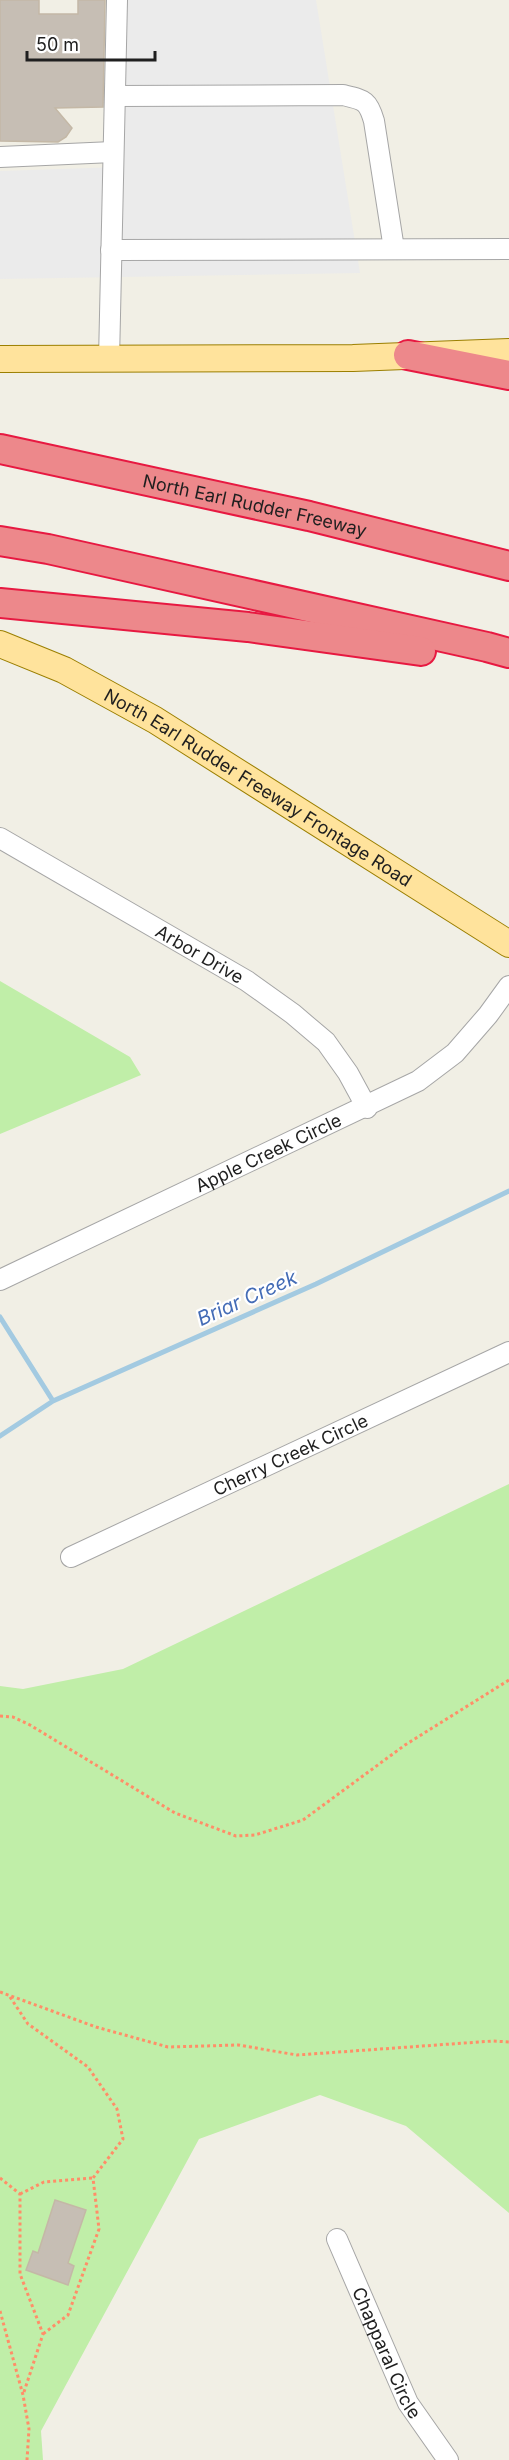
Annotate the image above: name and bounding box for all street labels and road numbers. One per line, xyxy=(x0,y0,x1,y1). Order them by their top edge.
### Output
street label: North Earl Rudder Freeway xyxy=(141,470,369,541)
street label: North Earl Rudder Freeway Frontage Road xyxy=(101,684,416,890)
street label: Arbor Drive xyxy=(152,920,248,987)
street label: Apple Creek Circle xyxy=(192,1109,345,1196)
street label: Cherry Creek Circle xyxy=(209,1409,371,1500)
street label: Chapparal Circle xyxy=(348,2284,426,2422)

